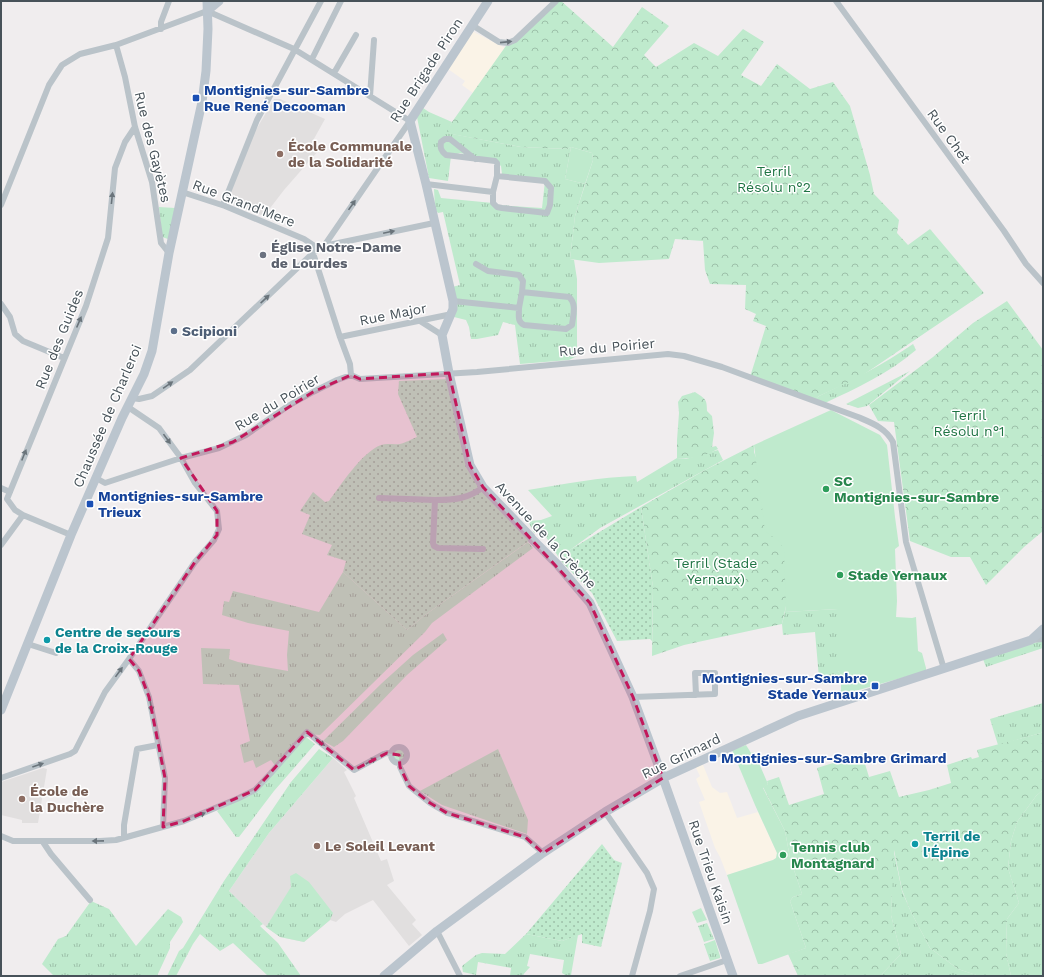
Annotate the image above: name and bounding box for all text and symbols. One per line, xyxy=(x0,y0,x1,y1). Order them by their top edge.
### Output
street label: Rue Brigade Piron xyxy=(386,15,466,125)
one-way arrow xyxy=(500,38,512,45)
place label: Montignies-sur-Sambre Rue René Decooman xyxy=(204,82,369,114)
street label: Rue des Gayètes xyxy=(131,90,175,204)
marker: Montignies-sur-Sambre Rue René Decooman xyxy=(191,93,201,103)
street label: Rue Chet xyxy=(924,106,974,166)
place label: École Communale de la Solidarité xyxy=(288,138,412,170)
marker: École Communale de la Solidarité xyxy=(275,149,285,159)
park label: Terril Résolu n°2 xyxy=(737,163,811,195)
street label: Rue Grand'Mere xyxy=(191,176,297,230)
one-way arrow xyxy=(109,191,116,204)
one-way arrow xyxy=(348,199,356,210)
one-way arrow xyxy=(383,229,396,235)
place label: Église Notre-Dame de Lourdes xyxy=(271,239,401,271)
marker: Église Notre-Dame de Lourdes xyxy=(258,250,268,260)
street label: Rue des Guides xyxy=(32,287,86,391)
one-way arrow xyxy=(260,295,270,304)
street label: Rue Major xyxy=(358,300,428,328)
one-way arrow xyxy=(76,317,82,328)
place label: Scipioni xyxy=(182,323,237,339)
marker: Scipioni xyxy=(169,326,179,336)
street label: Rue du Poirier xyxy=(558,335,656,359)
street label: Chaussée de Charleroi xyxy=(70,342,144,490)
street label: Rue du Poirier xyxy=(231,370,323,434)
one-way arrow xyxy=(162,381,173,389)
park label: Terril Résolu n°1 xyxy=(933,407,1005,439)
one-way arrow xyxy=(163,434,171,445)
one-way arrow xyxy=(22,449,28,461)
place label: SC Montignies-sur-Sambre xyxy=(834,473,999,505)
street label: Avenue de la Crèche xyxy=(492,478,600,592)
marker: SC Montignies-sur-Sambre xyxy=(821,484,831,494)
place label: Montignies-sur-Sambre Trieux xyxy=(98,488,263,520)
marker: Montignies-sur-Sambre Trieux xyxy=(85,499,95,509)
park label: Terril (Stade Yernaux) xyxy=(675,555,757,587)
place label: Stade Yernaux xyxy=(848,567,948,583)
marker: Stade Yernaux xyxy=(835,570,845,580)
place label: Centre de secours de la Croix-Rouge xyxy=(55,624,181,656)
marker: Centre de secours de la Croix-Rouge xyxy=(42,635,52,645)
one-way arrow xyxy=(115,667,123,678)
place label: Montignies-sur-Sambre Stade Yernaux xyxy=(702,670,868,702)
marker: Montignies-sur-Sambre Stade Yernaux xyxy=(870,681,880,691)
one-way arrow xyxy=(148,700,154,712)
street label: Rue Grimard xyxy=(639,730,723,782)
one-way arrow xyxy=(314,738,325,747)
place label: Montignies-sur-Sambre Grimard xyxy=(721,750,946,766)
marker: Montignies-sur-Sambre Grimard xyxy=(708,753,718,763)
one-way arrow xyxy=(366,757,376,765)
one-way arrow xyxy=(32,762,44,768)
place label: École de la Duchère xyxy=(30,783,104,815)
marker: École de la Duchère xyxy=(17,794,27,804)
one-way arrow xyxy=(194,811,206,817)
street label: Rue Trieu Kaisin xyxy=(686,818,736,926)
place label: Terril de l'Épine xyxy=(923,828,980,860)
one-way arrow xyxy=(91,838,104,844)
place label: Le Soleil Levant xyxy=(325,838,435,854)
place label: Tennis club Montagnard xyxy=(791,839,874,871)
marker: Terril de l'Épine xyxy=(910,839,920,849)
marker: Le Soleil Levant xyxy=(312,841,322,851)
marker: Tennis club Montagnard xyxy=(778,850,788,860)

